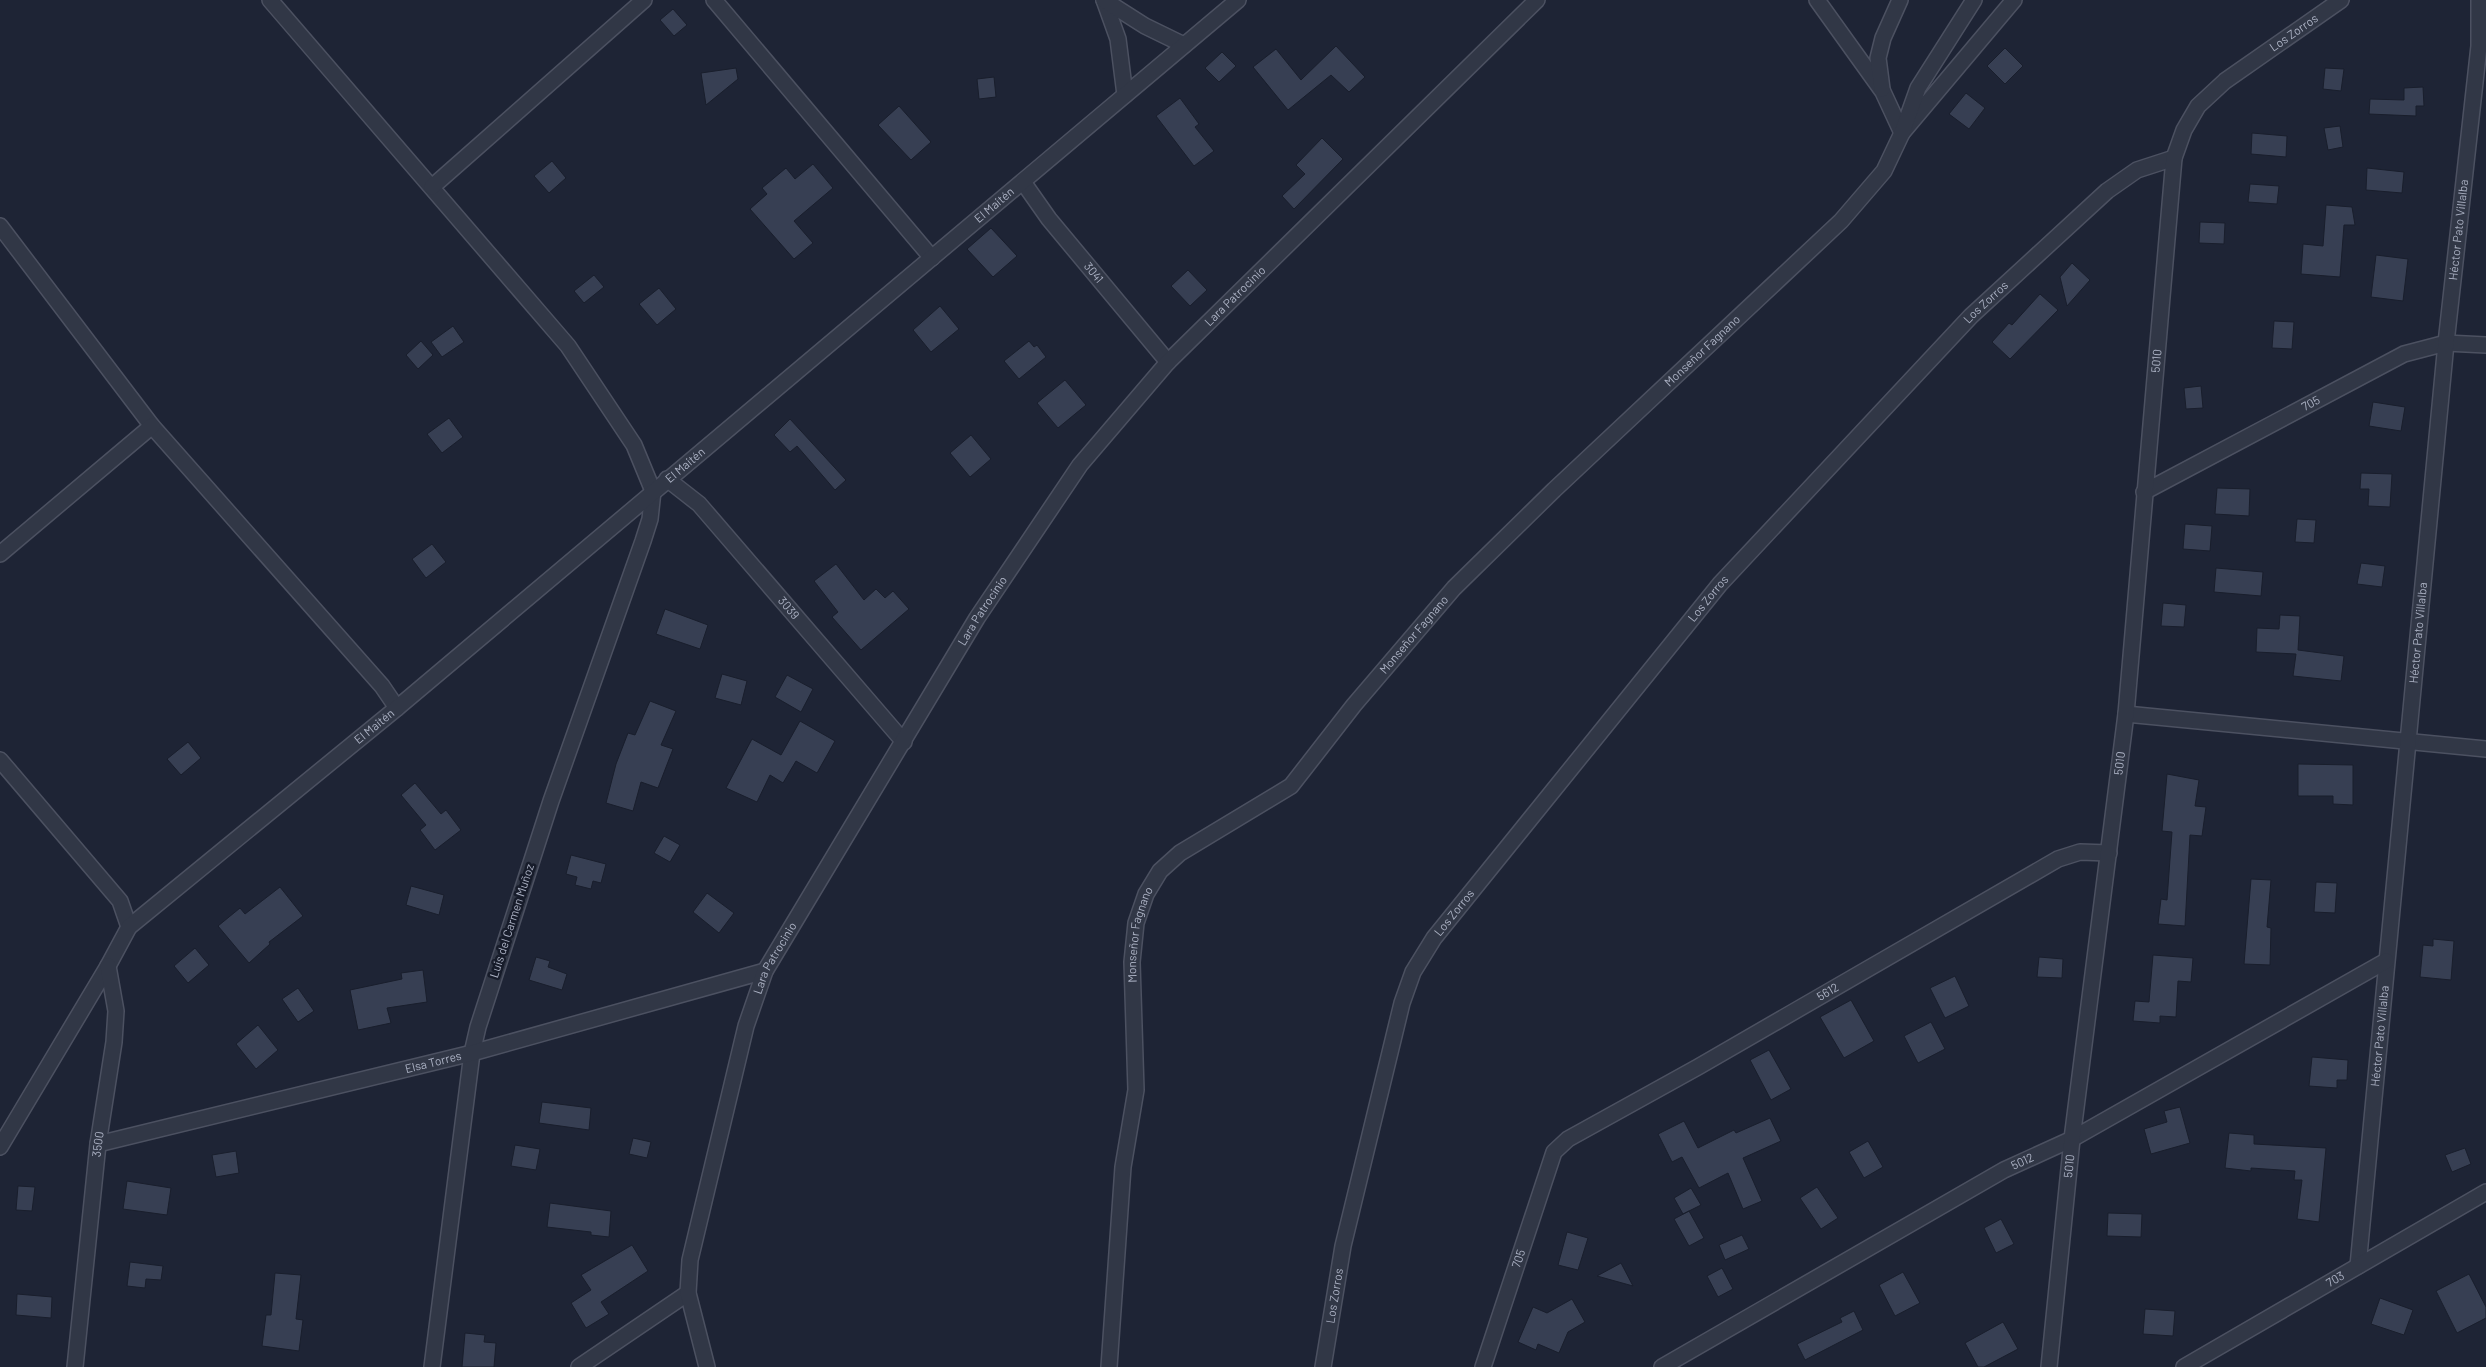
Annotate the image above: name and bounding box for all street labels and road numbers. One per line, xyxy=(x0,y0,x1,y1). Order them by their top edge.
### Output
street label: Los Zorros xyxy=(2266,10,2320,54)
street label: Héctor Pato Villalba xyxy=(2445,178,2470,281)
street label: El Maitén xyxy=(971,184,1016,225)
street label: 3041 xyxy=(1082,259,1107,285)
street label: Lara Patrocinio xyxy=(1201,263,1268,328)
street label: Los Zorros xyxy=(1960,277,2011,326)
street label: Monseñor Fagnano xyxy=(1661,311,1742,389)
street label: 5010 xyxy=(2147,348,2163,373)
street label: 705 xyxy=(2299,392,2322,413)
street label: El Maitén xyxy=(662,444,707,485)
street label: Los Zorros xyxy=(1685,572,1731,624)
street label: Lara Patrocinio xyxy=(954,573,1009,648)
street label: Héctor Pato Villalba xyxy=(2406,582,2429,684)
street label: Monseñor Fagnano xyxy=(1376,592,1450,676)
street label: 3039 xyxy=(776,593,803,622)
street label: El Maitén xyxy=(351,705,397,746)
street label: 5010 xyxy=(2110,750,2127,776)
street label: Luis del Carmen Muñoz xyxy=(486,862,536,979)
street label: Monseñor Fagnano xyxy=(1124,883,1155,983)
street label: Los Zorros xyxy=(1431,886,1477,938)
street label: Lara Patrocinio xyxy=(750,919,799,996)
street label: 5612 xyxy=(1814,979,1841,1003)
street label: Héctor Pato Villalba xyxy=(2367,985,2391,1087)
street label: Elsa Torres xyxy=(403,1048,463,1075)
street label: 3500 xyxy=(89,1130,106,1158)
street label: 5012 xyxy=(2009,1149,2036,1172)
street label: 5010 xyxy=(2060,1153,2076,1178)
street label: 705 xyxy=(1508,1247,1527,1269)
street label: Los Zorros xyxy=(1322,1267,1345,1324)
street label: 703 xyxy=(2323,1268,2346,1289)

